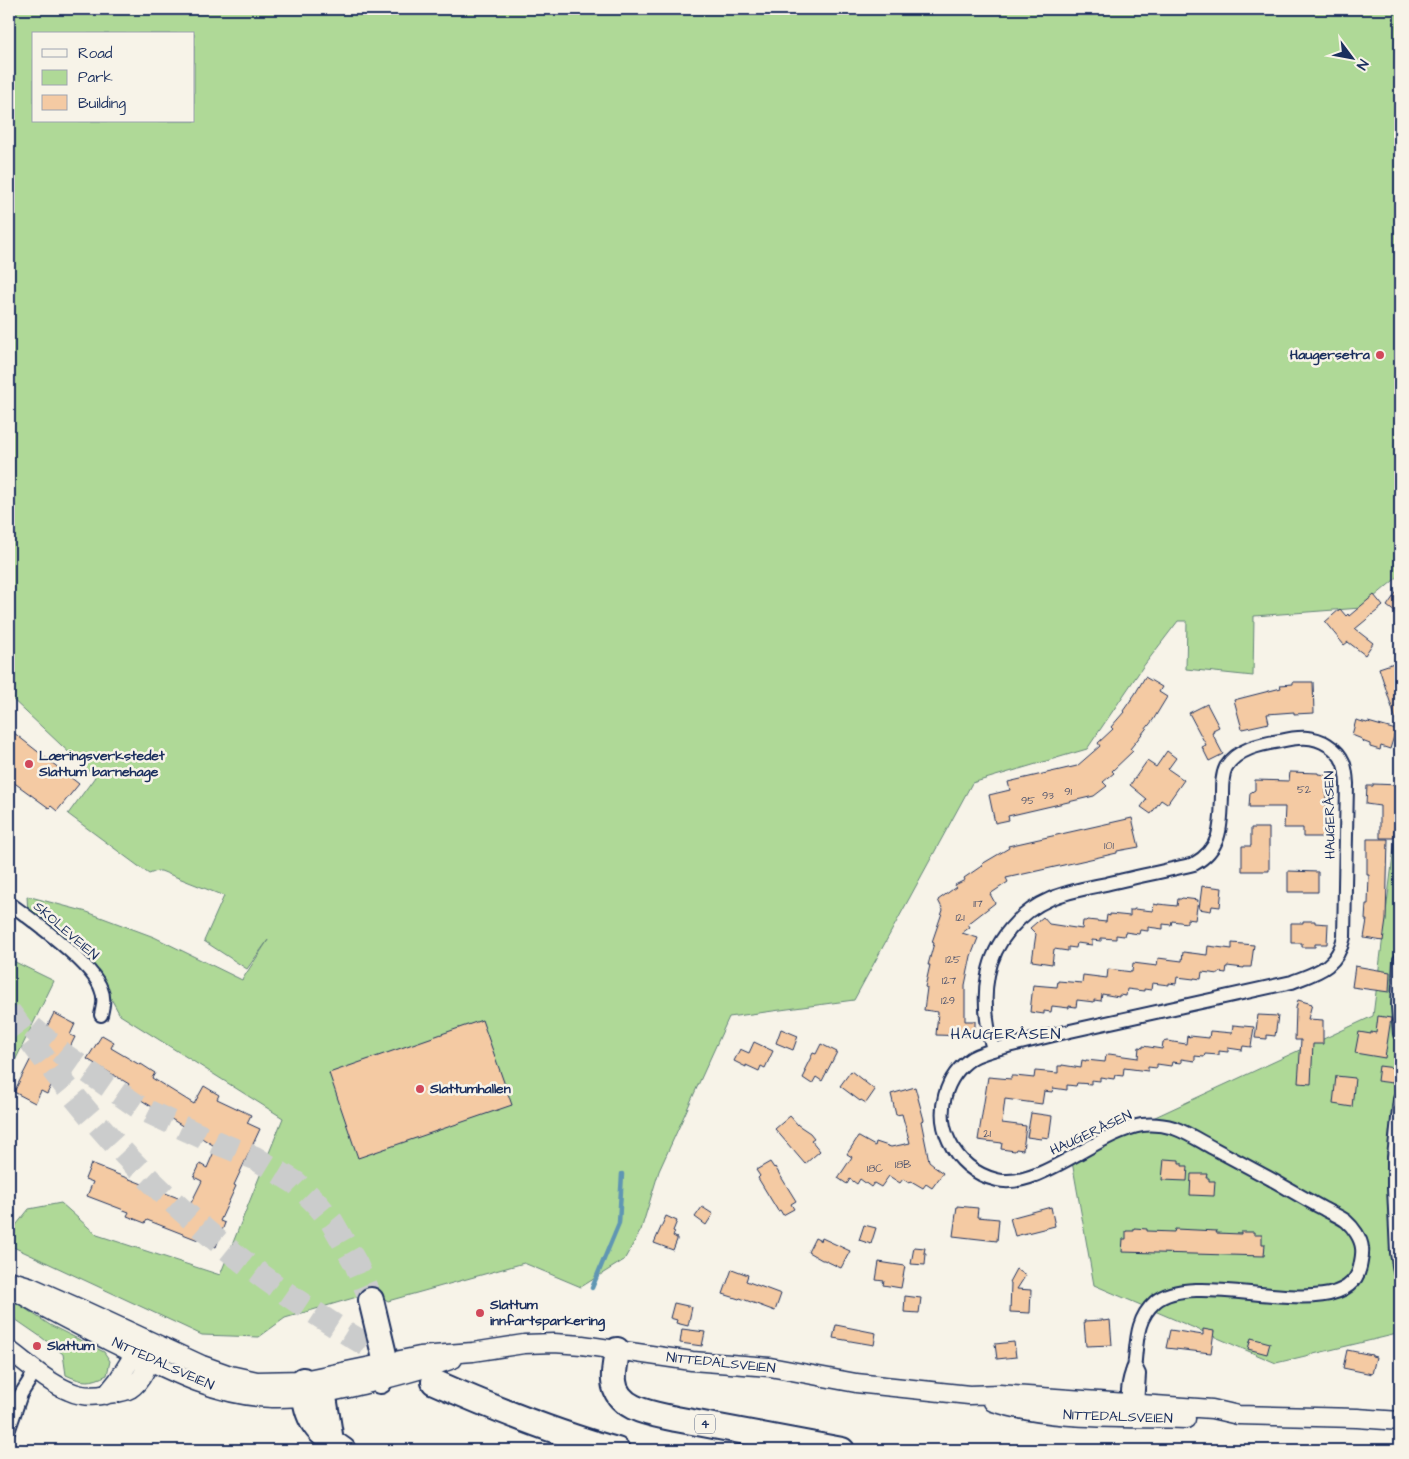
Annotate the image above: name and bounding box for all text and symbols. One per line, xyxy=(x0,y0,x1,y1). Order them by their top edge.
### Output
legend xyxy=(32,32,195,122)
north arrow xyxy=(1326,32,1376,82)
text: Road xyxy=(78,43,113,64)
text: N xyxy=(1351,55,1373,74)
text: Park xyxy=(78,67,113,88)
text: Building xyxy=(78,93,126,115)
place label: Haugersetra xyxy=(1290,345,1371,366)
marker: Haugersetra xyxy=(1374,349,1386,361)
place label: Læringsverkstedet Slattum barnehage xyxy=(38,746,165,783)
marker: Læringsverkstedet Slattum barnehage xyxy=(23,758,35,770)
street label: HAUGERÅSEN xyxy=(1319,770,1341,859)
house number: 52 xyxy=(1297,782,1312,797)
house number: 91 xyxy=(1064,784,1072,799)
house number: 93 xyxy=(1042,788,1054,803)
house number: 95 xyxy=(1021,793,1035,808)
house number: 101 xyxy=(1104,838,1114,853)
house number: 117 xyxy=(973,896,983,911)
street label: SKOLEVEIEN xyxy=(29,897,103,965)
house number: 121 xyxy=(955,910,965,925)
house number: 125 xyxy=(945,952,961,967)
house number: 127 xyxy=(942,973,956,988)
house number: 129 xyxy=(941,993,955,1008)
district label: HAUGERÅSEN xyxy=(951,1023,1061,1045)
place label: Slattumhallen xyxy=(429,1079,511,1099)
marker: Slattumhallen xyxy=(414,1083,426,1095)
street label: HAUGERÅSEN xyxy=(1047,1105,1135,1161)
house number: 21 xyxy=(983,1126,991,1141)
house number: 18B xyxy=(895,1157,911,1172)
house number: 18C xyxy=(867,1161,883,1176)
place label: Slattum innfartsparkering xyxy=(489,1295,606,1332)
marker: Slattum innfartsparkering xyxy=(474,1307,486,1319)
street label: NITTEDALSVEIEN xyxy=(109,1333,217,1396)
place label: Slattum xyxy=(46,1336,96,1356)
marker: Slattum xyxy=(31,1340,43,1352)
street label: NITTEDALSVEIEN xyxy=(665,1347,777,1379)
street label: NITTEDALSVEIEN xyxy=(1063,1405,1173,1429)
road number: 4 xyxy=(695,1415,715,1434)

